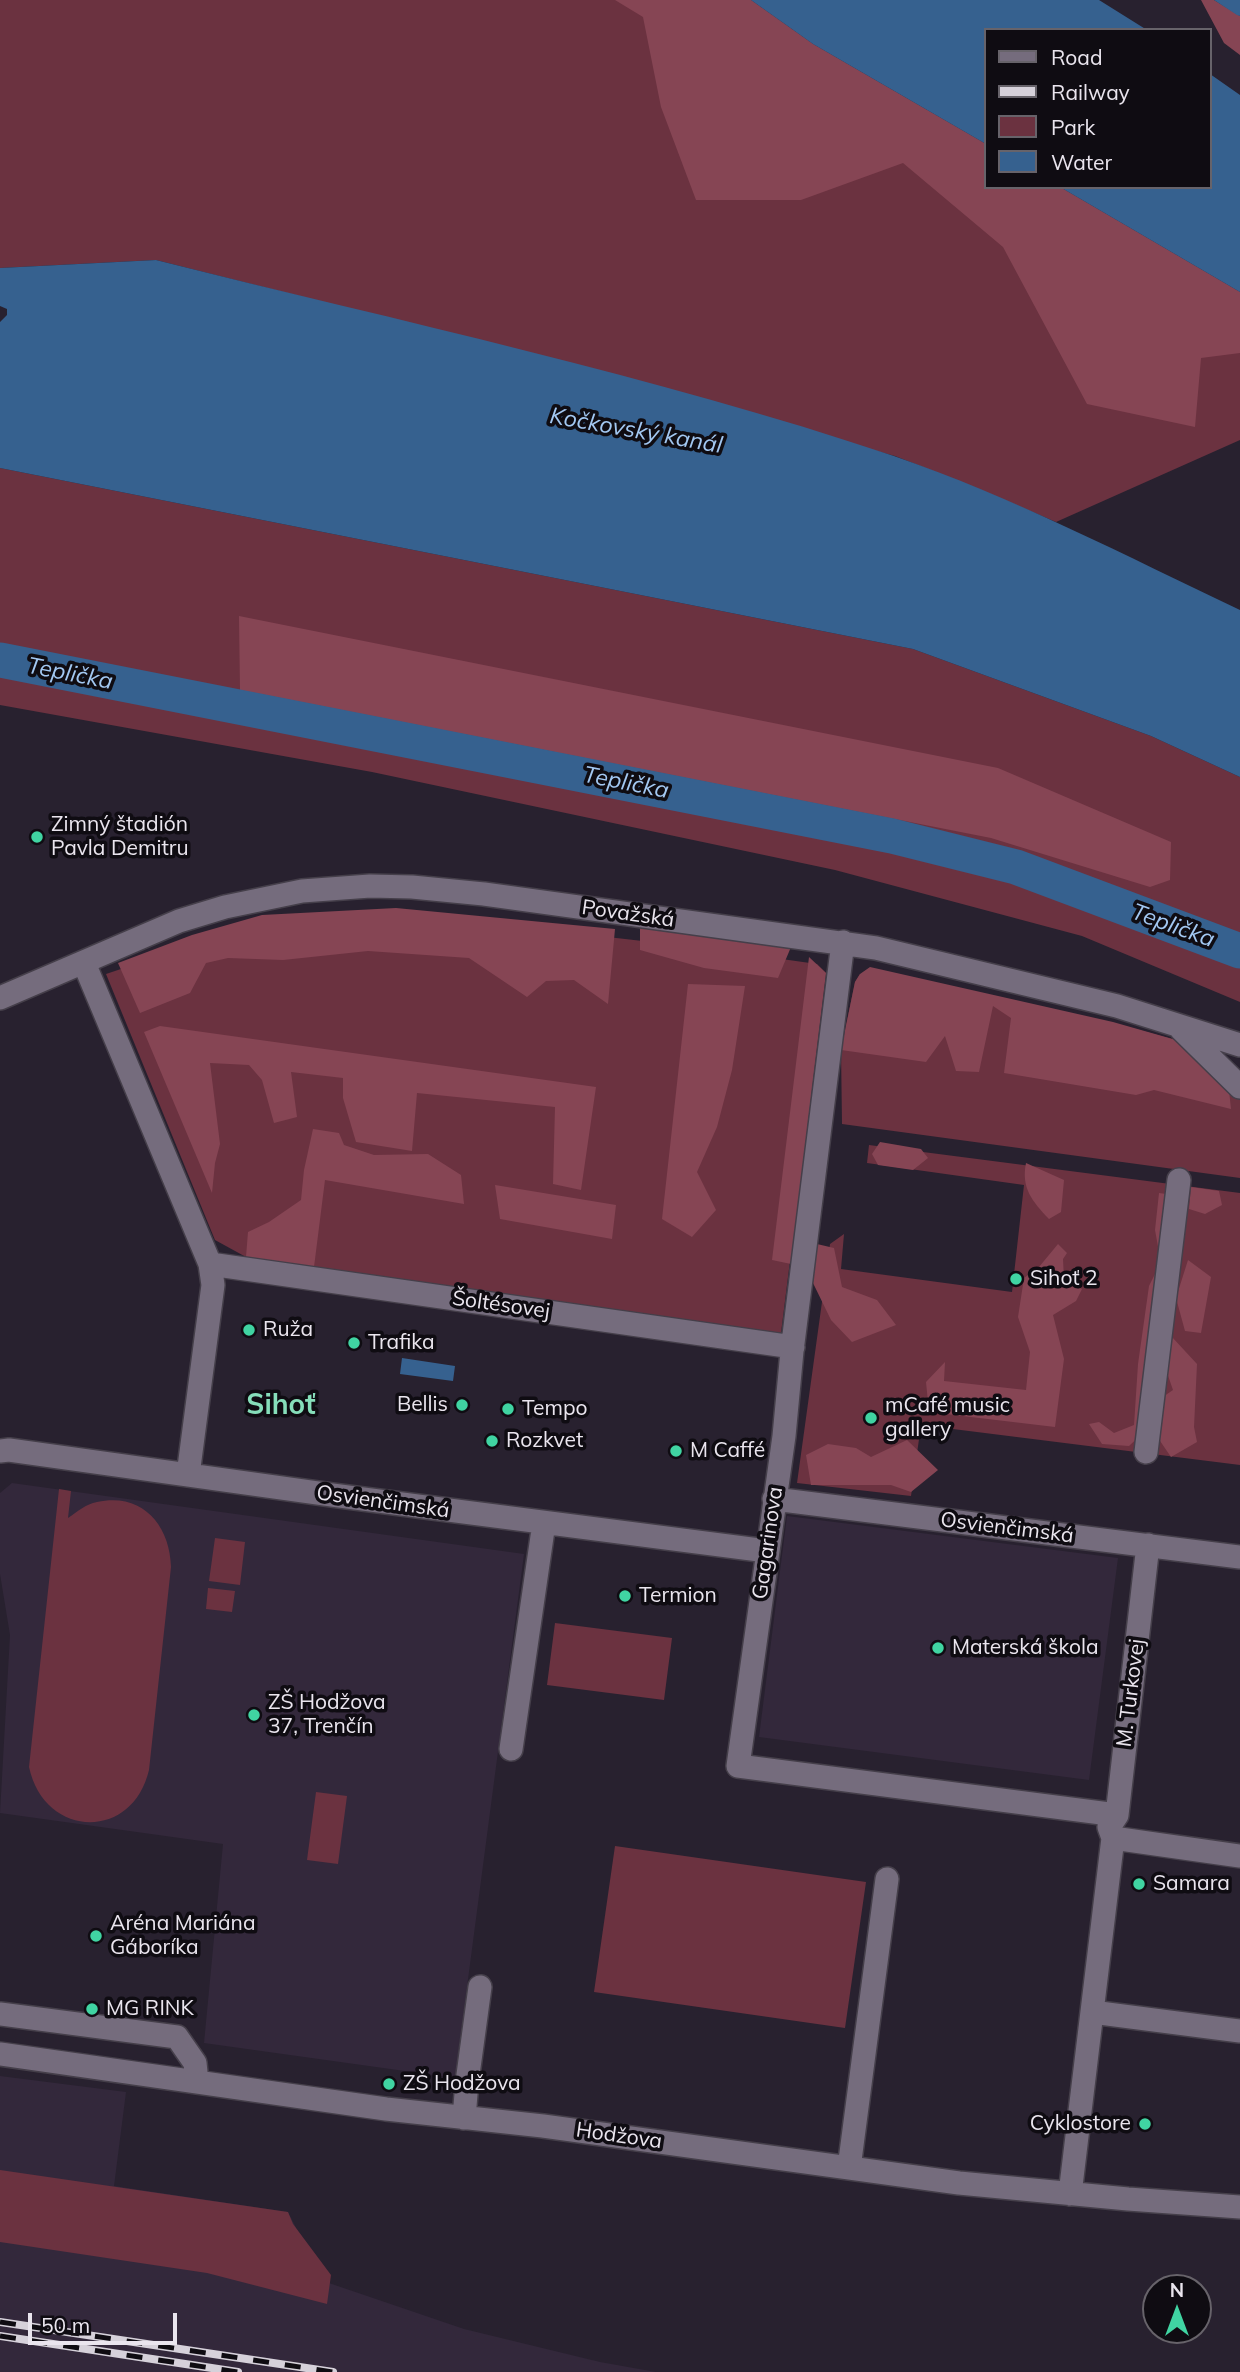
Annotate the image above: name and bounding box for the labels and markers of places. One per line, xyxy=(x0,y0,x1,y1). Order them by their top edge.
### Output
place label: Zimný štadión Pavla Demitru xyxy=(51,812,189,862)
marker: Zimný štadión Pavla Demitru xyxy=(29,829,45,845)
place label: Sihoť 2 xyxy=(1030,1266,1098,1292)
marker: Sihoť 2 xyxy=(1008,1271,1024,1287)
place label: Ruža xyxy=(263,1317,313,1343)
marker: Ruža xyxy=(241,1322,257,1338)
place label: Trafika xyxy=(368,1330,435,1356)
marker: Trafika xyxy=(346,1335,362,1351)
place label: Bellis xyxy=(397,1392,448,1418)
place label: mCafé music gallery xyxy=(885,1393,1010,1443)
place label: Tempo xyxy=(522,1396,588,1422)
marker: Bellis xyxy=(454,1397,470,1413)
marker: Tempo xyxy=(500,1401,516,1417)
marker: mCafé music gallery xyxy=(863,1410,879,1426)
place label: Rozkvet xyxy=(506,1428,583,1454)
marker: Rozkvet xyxy=(484,1433,500,1449)
place label: M Caffé xyxy=(690,1438,765,1464)
marker: M Caffé xyxy=(668,1443,684,1459)
place label: Termion xyxy=(639,1583,717,1609)
marker: Termion xyxy=(617,1588,633,1604)
place label: Materská škola xyxy=(952,1635,1099,1661)
marker: Materská škola xyxy=(930,1640,946,1656)
place label: ZŠ Hodžova 37, Trenčín xyxy=(268,1690,386,1740)
marker: ZŠ Hodžova 37, Trenčín xyxy=(246,1707,262,1723)
place label: Samara xyxy=(1153,1871,1230,1897)
marker: Samara xyxy=(1131,1876,1147,1892)
place label: Aréna Mariána Gáboríka xyxy=(110,1911,255,1961)
marker: Aréna Mariána Gáboríka xyxy=(88,1928,104,1944)
place label: MG RINK xyxy=(106,1996,194,2022)
marker: MG RINK xyxy=(84,2001,100,2017)
place label: ZŠ Hodžova xyxy=(403,2071,521,2097)
marker: ZŠ Hodžova xyxy=(381,2076,397,2092)
place label: Cyklostore xyxy=(1030,2111,1131,2137)
marker: Cyklostore xyxy=(1137,2116,1153,2132)

